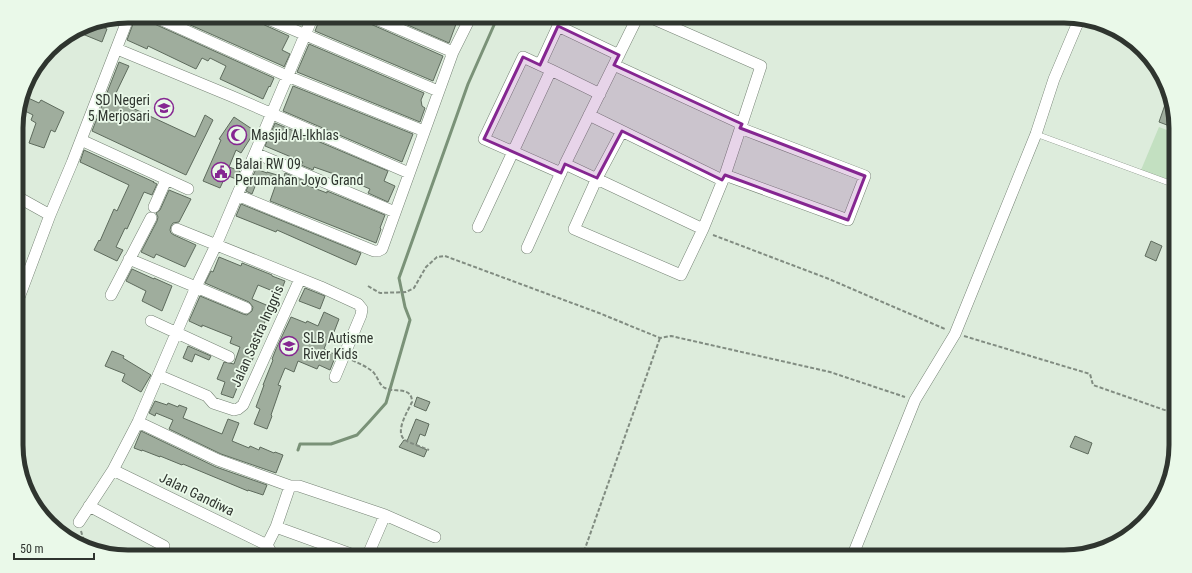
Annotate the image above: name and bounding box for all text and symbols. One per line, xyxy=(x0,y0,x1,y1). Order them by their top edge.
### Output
place label: SD Negeri 5 Merjosari xyxy=(88,92,150,124)
school or university icon: SD Negeri 5 Merjosari xyxy=(153,97,175,119)
mosque icon: Masjid Al-Ikhlas xyxy=(226,124,248,146)
place label: Masjid Al-Ikhlas xyxy=(251,127,339,143)
place label: Balai RW 09 Perumahan Joyo Grand xyxy=(235,156,363,188)
public building icon: Balai RW 09 Perumahan Joyo Grand xyxy=(210,161,232,183)
street label: Jalan Sastra Inggris xyxy=(227,283,287,389)
place label: SLB Autisme River Kids xyxy=(303,330,374,362)
school or university icon: SLB Autisme River Kids xyxy=(278,335,300,357)
street label: Jalan Gandiwa xyxy=(157,469,237,519)
scale bar xyxy=(14,535,94,561)
text: 50 m xyxy=(20,542,44,556)

